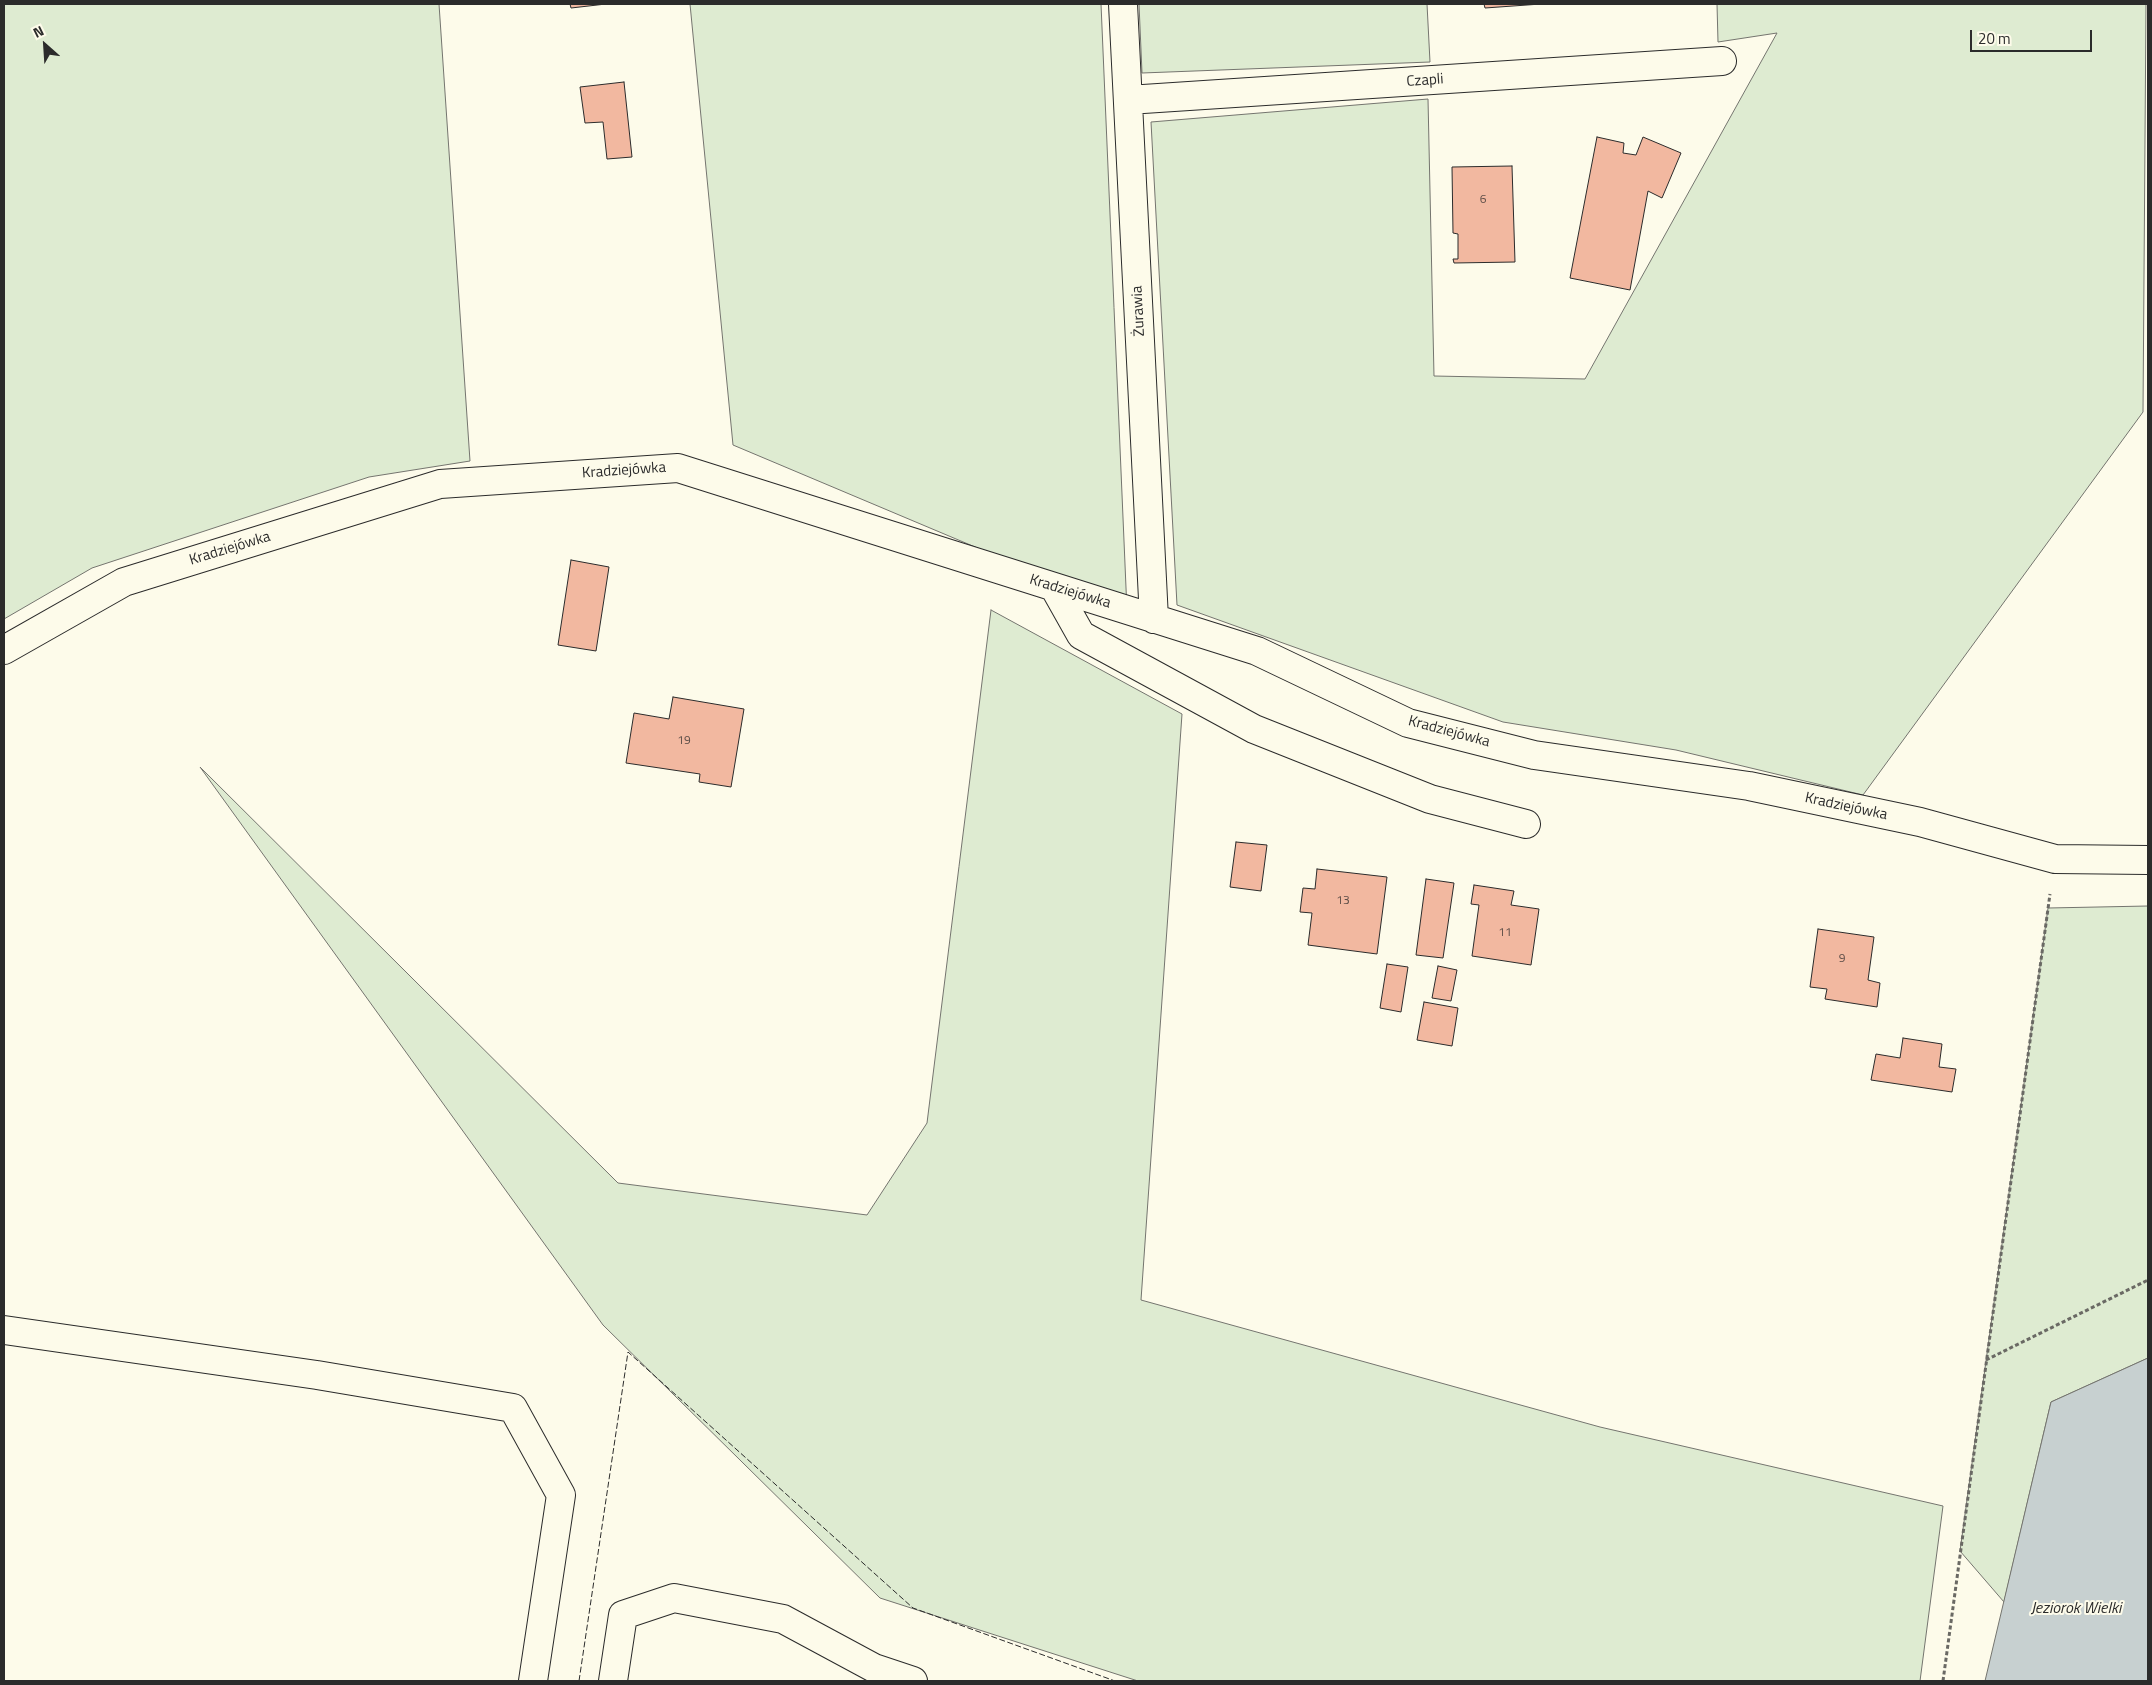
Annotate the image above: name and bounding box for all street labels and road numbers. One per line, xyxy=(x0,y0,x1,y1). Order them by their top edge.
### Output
street label: Czapli xyxy=(1406,71,1444,91)
street label: Żurawia xyxy=(1129,285,1149,337)
street label: Kradziejówka xyxy=(581,459,667,483)
street label: Kradziejówka xyxy=(187,528,273,570)
street label: Kradziejówka xyxy=(1027,571,1113,613)
street label: Kradziejówka xyxy=(1406,712,1492,752)
street label: Kradziejówka xyxy=(1803,789,1889,825)

